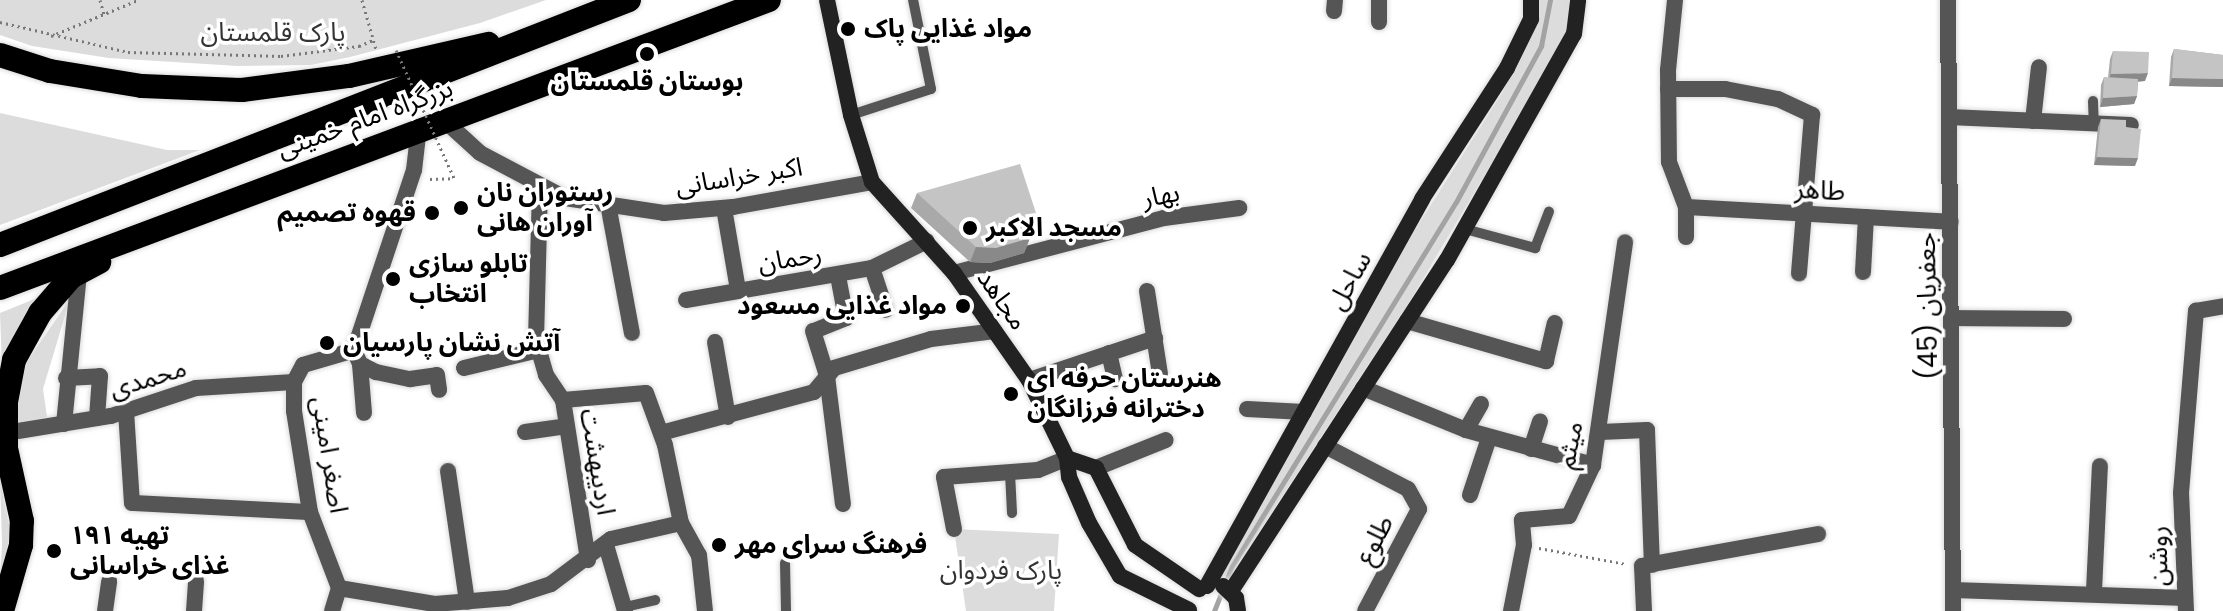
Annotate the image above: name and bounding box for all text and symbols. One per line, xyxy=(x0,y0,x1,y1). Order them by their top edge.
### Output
place label: مواد غذایی پاک xyxy=(864,13,1032,45)
park label: پارک قلمستان xyxy=(200,17,346,49)
marker: مواد غذایی پاک xyxy=(839,20,857,38)
marker: بوستان قلمستان xyxy=(638,45,656,63)
place label: بوستان قلمستان xyxy=(550,66,744,98)
street label: بزرگراه امام خمینی xyxy=(273,73,457,165)
street label: اکبر خراسانی xyxy=(673,152,805,202)
street label: طاهر xyxy=(1794,174,1846,208)
place label: رستوران نان آوران هانی xyxy=(477,177,613,238)
street label: بهار xyxy=(1140,177,1182,215)
place label: قهوه تصمیم xyxy=(277,197,416,229)
marker: رستوران نان آوران هانی xyxy=(452,199,470,217)
marker: قهوه تصمیم xyxy=(423,204,441,222)
place label: مسجد الاکبر xyxy=(986,212,1122,244)
marker: مسجد الاکبر xyxy=(961,219,979,237)
street label: جعفریان (45) xyxy=(1911,232,1945,380)
street label: رحمان xyxy=(756,239,824,279)
street label: ساحل xyxy=(1321,246,1379,316)
place label: تابلو سازی انتخاب xyxy=(409,248,528,310)
street label: مجاهد xyxy=(970,264,1034,336)
marker: تابلو سازی انتخاب xyxy=(384,270,402,288)
place label: مواد غذایی مسعود xyxy=(737,290,947,322)
marker: مواد غذایی مسعود xyxy=(954,297,972,315)
place label: آتش نشان پارسیان xyxy=(343,327,560,359)
marker: آتش نشان پارسیان xyxy=(318,334,336,352)
street label: محمدی xyxy=(106,353,190,405)
place label: هنرستان حرفه ای دخترانه فرزانگان xyxy=(1027,363,1222,424)
marker: هنرستان حرفه ای دخترانه فرزانگان xyxy=(1002,385,1020,403)
street label: اصغر امینی xyxy=(304,394,354,516)
street label: اردیبهشت xyxy=(573,406,621,518)
street label: میثم xyxy=(1550,418,1590,472)
street label: طلوع xyxy=(1349,510,1401,570)
place label: ۱۹۱ تهیه غذای خراسانی xyxy=(70,520,230,582)
street label: روشن xyxy=(2143,525,2175,587)
place label: فرهنگ سرای مهر xyxy=(735,529,927,561)
marker: فرهنگ سرای مهر xyxy=(710,536,728,554)
marker: ۱۹۱ تهیه غذای خراسانی xyxy=(45,542,63,560)
park label: پارک فردوان xyxy=(940,555,1062,587)

